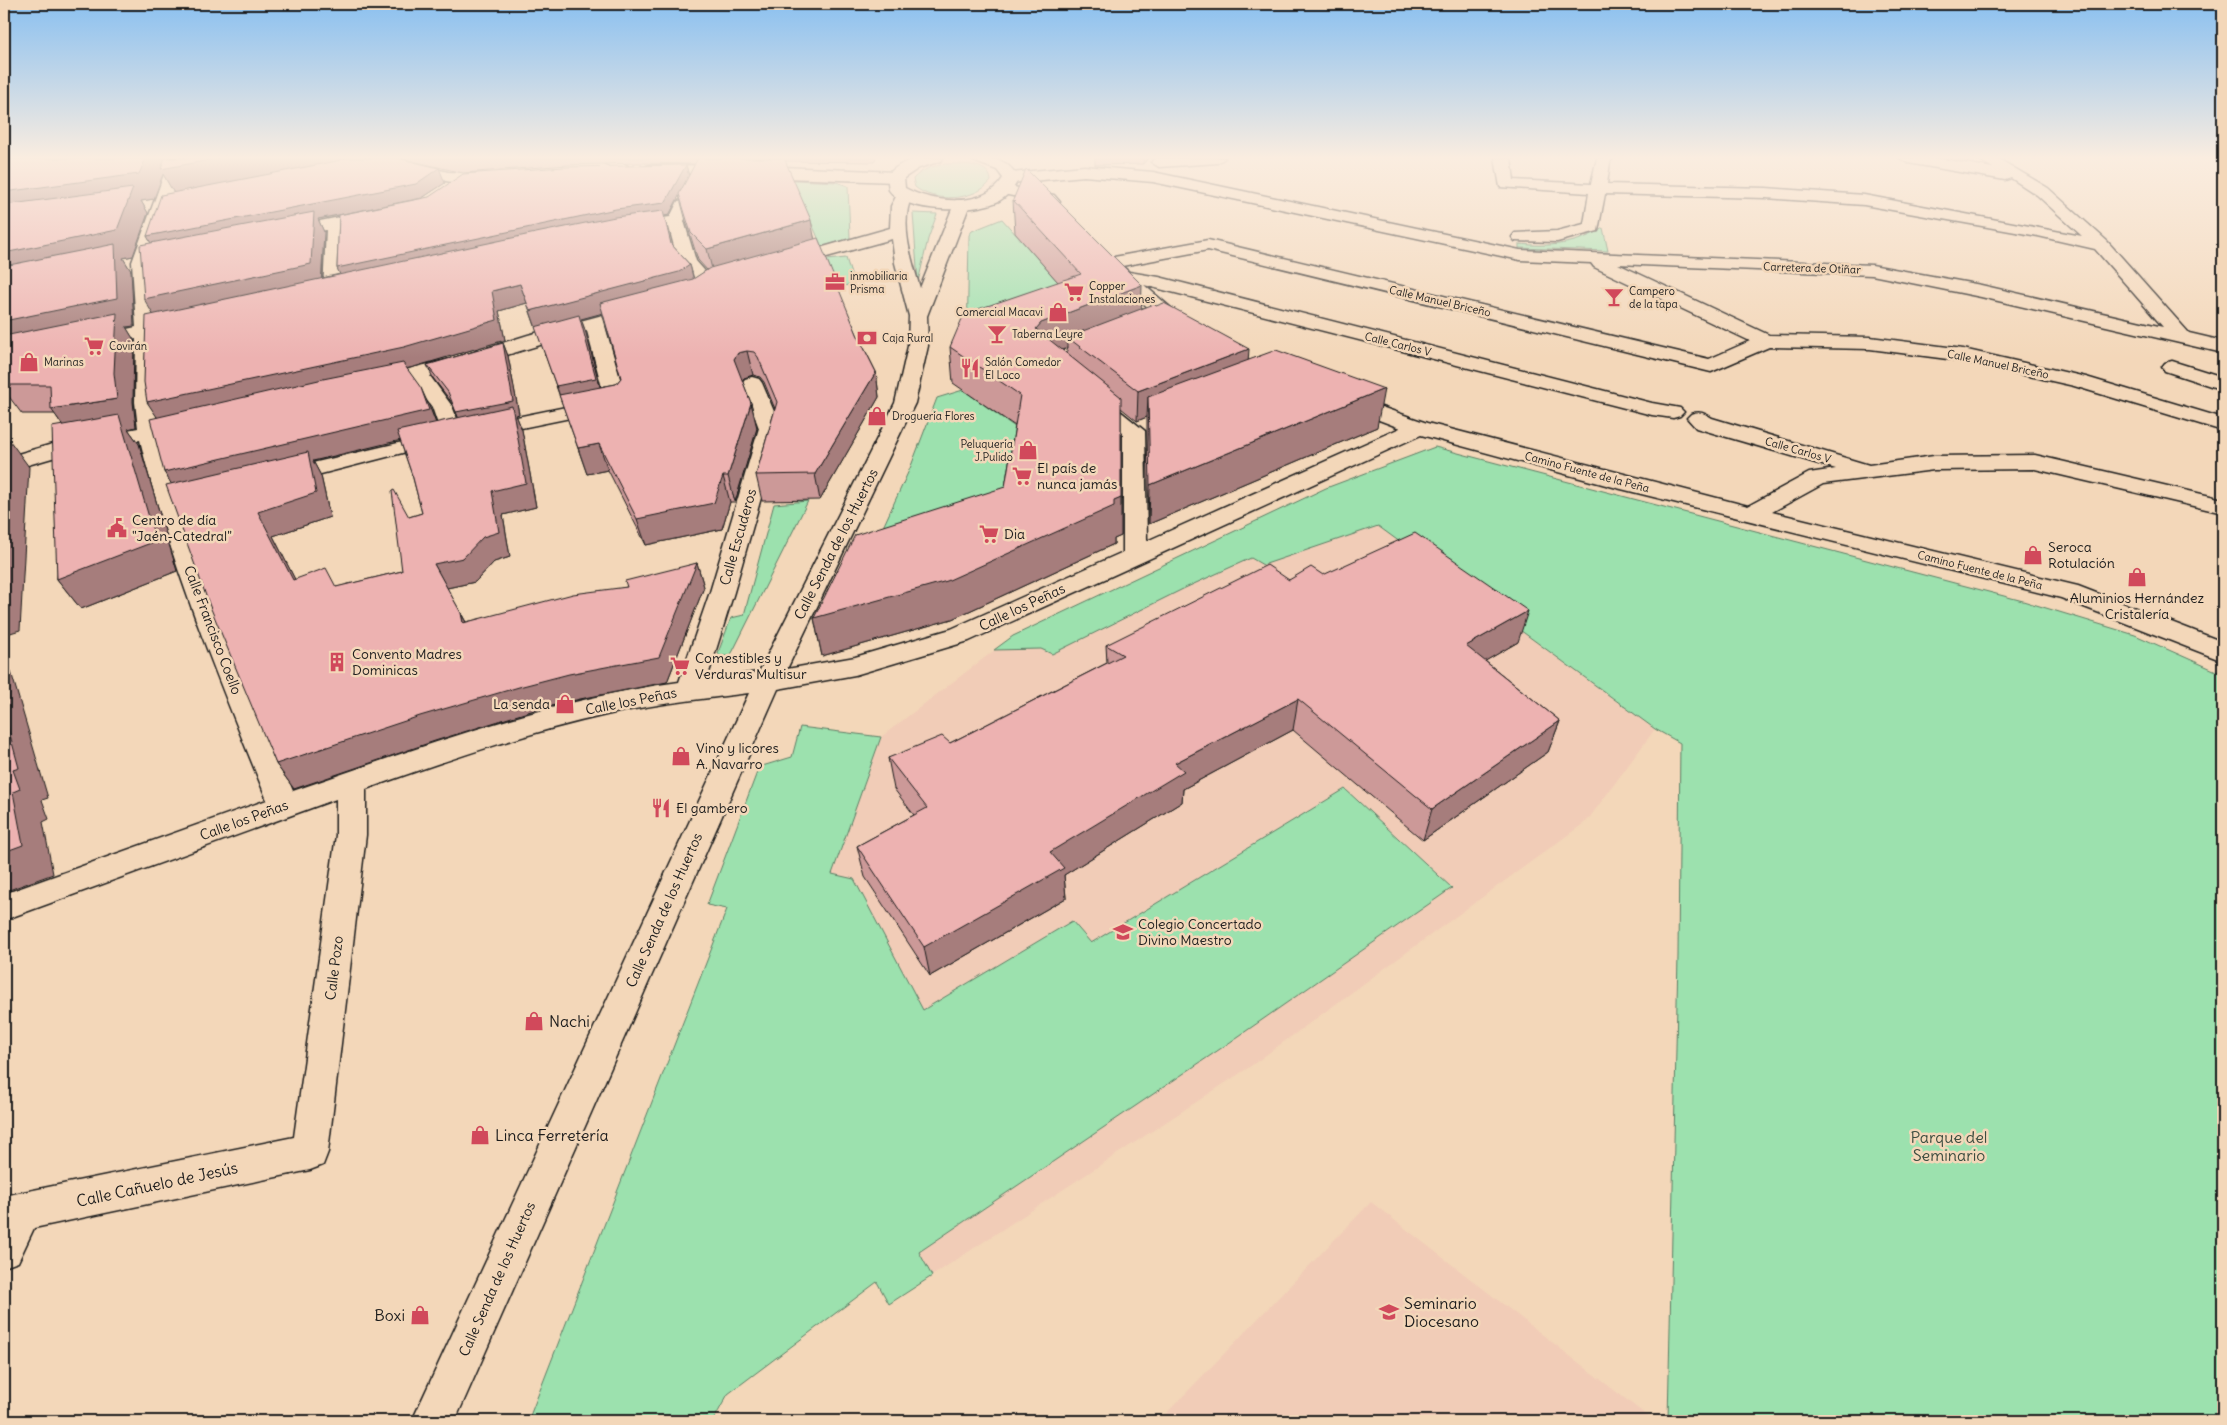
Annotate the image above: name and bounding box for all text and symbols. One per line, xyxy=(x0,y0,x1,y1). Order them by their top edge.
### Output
street label: Carretera de Otíñar xyxy=(1763,259,1862,277)
place label: inmobiliaria Prisma xyxy=(850,269,908,296)
office icon: inmobiliaria Prisma xyxy=(824,271,846,293)
place label: Copper Instalaciones xyxy=(1089,279,1155,306)
supermarket icon: Copper Instalaciones xyxy=(1063,281,1085,303)
street label: Calle Manuel Briceño xyxy=(1388,283,1492,319)
place label: Campero de la tapa xyxy=(1629,284,1678,311)
bar icon: Campero de la tapa xyxy=(1603,286,1625,308)
shop icon: Comercial Macavi xyxy=(1047,301,1069,323)
place label: Comercial Macavi xyxy=(956,305,1043,319)
bar icon: Taberna Leyre xyxy=(986,323,1008,345)
bank icon: Caja Rural xyxy=(856,327,878,349)
place label: Taberna Leyre xyxy=(1012,327,1083,341)
street label: Calle Carlos V xyxy=(1363,329,1433,359)
place label: Caja Rural xyxy=(882,331,933,345)
supermarket icon: Covirán xyxy=(83,335,105,357)
place label: Covirán xyxy=(109,339,147,353)
street label: Calle Manuel Briceño xyxy=(1946,346,2050,382)
shop icon: Marinas xyxy=(18,351,40,373)
place label: Marinas xyxy=(44,355,84,369)
place label: Salón Comedor El Loco xyxy=(985,355,1062,382)
restaurant icon: Salón Comedor El Loco xyxy=(959,357,981,379)
shop icon: Droguería Flores xyxy=(866,405,888,427)
place label: Droguería Flores xyxy=(892,409,975,423)
street label: Calle Carlos V xyxy=(1763,434,1833,466)
place label: Peluquería J.Pulido xyxy=(960,437,1013,464)
shop icon: Peluquería J.Pulido xyxy=(1017,439,1039,461)
street label: Camino Fuente de la Peña xyxy=(1523,449,1651,495)
place label: El país de nunca jamás xyxy=(1037,459,1117,493)
street label: Calle Senda de los Huertos xyxy=(790,465,882,623)
supermarket icon: El país de nunca jamás xyxy=(1011,465,1033,487)
street label: Calle Escuderos xyxy=(716,487,760,587)
place label: Centro de día "Jaén-Catedral" xyxy=(132,511,232,545)
public building icon: Centro de día "Jaén-Catedral" xyxy=(106,517,128,539)
supermarket icon: Dia xyxy=(978,523,1000,545)
place label: Dia xyxy=(1004,525,1025,543)
place label: Seroca Rotulación xyxy=(2048,538,2115,572)
shop icon: Seroca Rotulación xyxy=(2022,544,2044,566)
street label: Camino Fuente de la Peña xyxy=(1916,548,2044,592)
street label: Calle Francisco Coello xyxy=(180,563,246,697)
shop icon: Aluminios Hernández Cristalería xyxy=(2126,566,2148,588)
street label: Calle los Peñas xyxy=(976,579,1068,635)
place label: Aluminios Hernández Cristalería xyxy=(2070,589,2204,623)
place label: Convento Madres Dominicas xyxy=(352,645,462,679)
place label: Comestibles y Verduras Multisur xyxy=(695,649,807,683)
building icon: Convento Madres Dominicas xyxy=(326,651,348,673)
supermarket icon: Comestibles y Verduras Multisur xyxy=(669,655,691,677)
street label: Calle los Peñas xyxy=(584,683,678,719)
shop icon: La senda xyxy=(554,693,576,715)
place label: La senda xyxy=(493,695,550,713)
place label: Vino y licores A. Navarro xyxy=(696,739,779,773)
shop icon: Vino y licores A. Navarro xyxy=(670,745,692,767)
street label: Calle los Peñas xyxy=(197,796,291,844)
restaurant icon: El gambero xyxy=(650,797,672,819)
place label: El gambero xyxy=(676,799,748,817)
street label: Calle Senda de los Huertos xyxy=(622,830,706,990)
place label: Colegio Concertado Divino Maestro xyxy=(1138,915,1262,949)
school or university icon: Colegio Concertado Divino Maestro xyxy=(1112,921,1134,943)
street label: Calle Pozo xyxy=(321,935,347,1001)
shop icon: Nachi xyxy=(523,1010,545,1032)
place label: Nachi xyxy=(549,1011,590,1031)
shop icon: Linca Ferretería xyxy=(469,1124,491,1146)
place label: Linca Ferretería xyxy=(495,1125,609,1145)
park label: Parque del Seminario xyxy=(1911,1127,1987,1165)
street label: Calle Cañuelo de Jesús xyxy=(74,1157,240,1211)
street label: Calle Senda de los Huertos xyxy=(455,1199,539,1359)
place label: Seminario Diocesano xyxy=(1404,1293,1479,1331)
school or university icon: Seminario Diocesano xyxy=(1378,1301,1400,1323)
shop icon: Boxi xyxy=(409,1304,431,1326)
place label: Boxi xyxy=(374,1305,405,1325)

